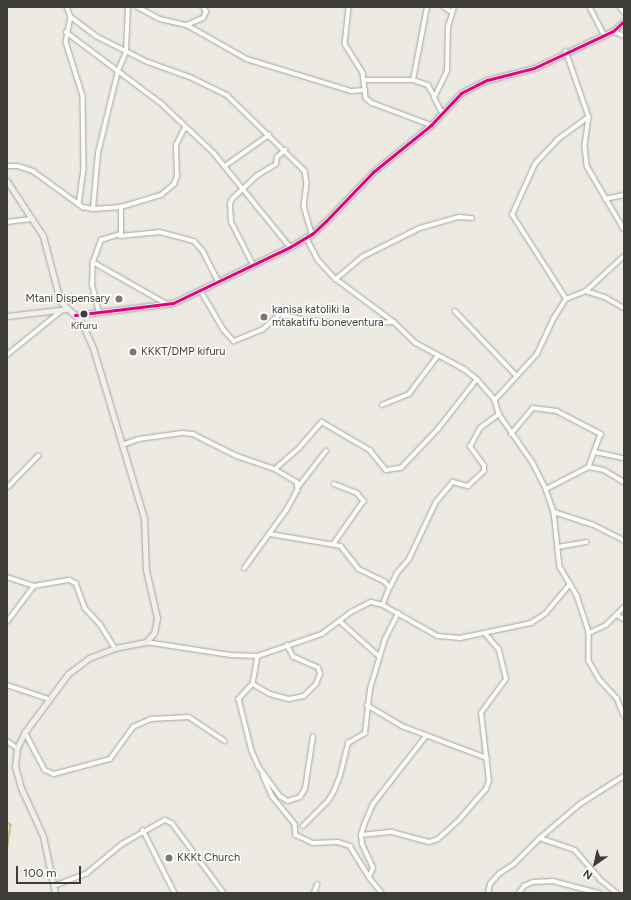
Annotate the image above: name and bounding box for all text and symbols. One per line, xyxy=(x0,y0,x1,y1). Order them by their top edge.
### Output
place label: Mtani Dispensary xyxy=(25,292,110,306)
marker: Mtani Dispensary xyxy=(113,293,125,305)
place label: kanisa katoliki la mtakatifu boneventura xyxy=(272,304,384,330)
marker: Kifuru xyxy=(79,309,89,319)
marker: kanisa katoliki la mtakatifu boneventura xyxy=(259,312,269,322)
place label: Kifuru xyxy=(71,320,97,332)
place label: KKKT/DMP kifuru xyxy=(141,345,225,359)
marker: KKKT/DMP kifuru xyxy=(128,347,138,357)
north arrow xyxy=(575,844,615,884)
place label: KKKt Church xyxy=(177,851,240,865)
marker: KKKt Church xyxy=(164,853,174,863)
scale bar xyxy=(18,858,83,884)
text: 100 m xyxy=(23,866,57,880)
text: N xyxy=(581,867,595,882)

